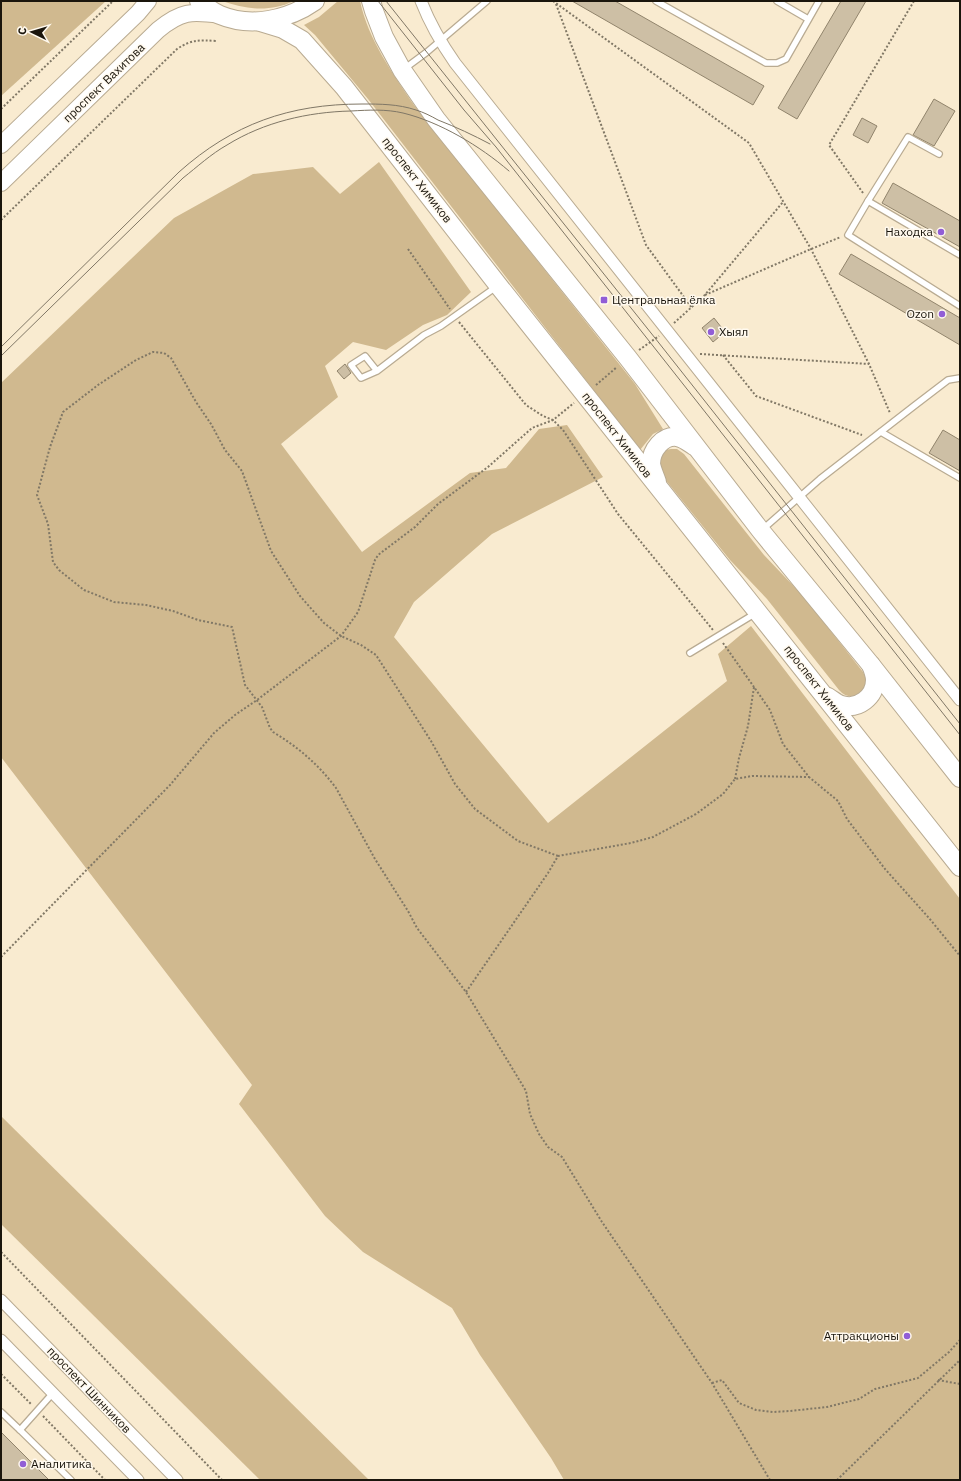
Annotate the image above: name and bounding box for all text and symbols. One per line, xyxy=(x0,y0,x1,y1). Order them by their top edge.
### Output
north arrow xyxy=(12,12,52,52)
text: С xyxy=(15,27,29,35)
street label: проспект Вахитова xyxy=(60,39,148,126)
street label: проспект Химиков xyxy=(379,134,456,226)
place label: Находка xyxy=(885,224,934,239)
marker: Находка xyxy=(936,227,946,237)
place label: Центральная ёлка xyxy=(612,292,716,307)
marker: Центральная ёлка xyxy=(599,295,609,305)
place label: Ozon xyxy=(907,306,934,321)
marker: Ozon xyxy=(937,309,947,319)
place label: Хыял xyxy=(719,324,748,339)
marker: Хыял xyxy=(706,327,716,337)
street label: проспект Химиков xyxy=(579,389,656,481)
street label: проспект Химиков xyxy=(781,642,858,734)
place label: Аттракционы xyxy=(824,1328,899,1343)
marker: Аттракционы xyxy=(902,1331,912,1341)
street label: проспект Шинников xyxy=(44,1343,135,1436)
place label: Аналитика xyxy=(31,1456,92,1471)
marker: Аналитика xyxy=(18,1459,28,1469)

